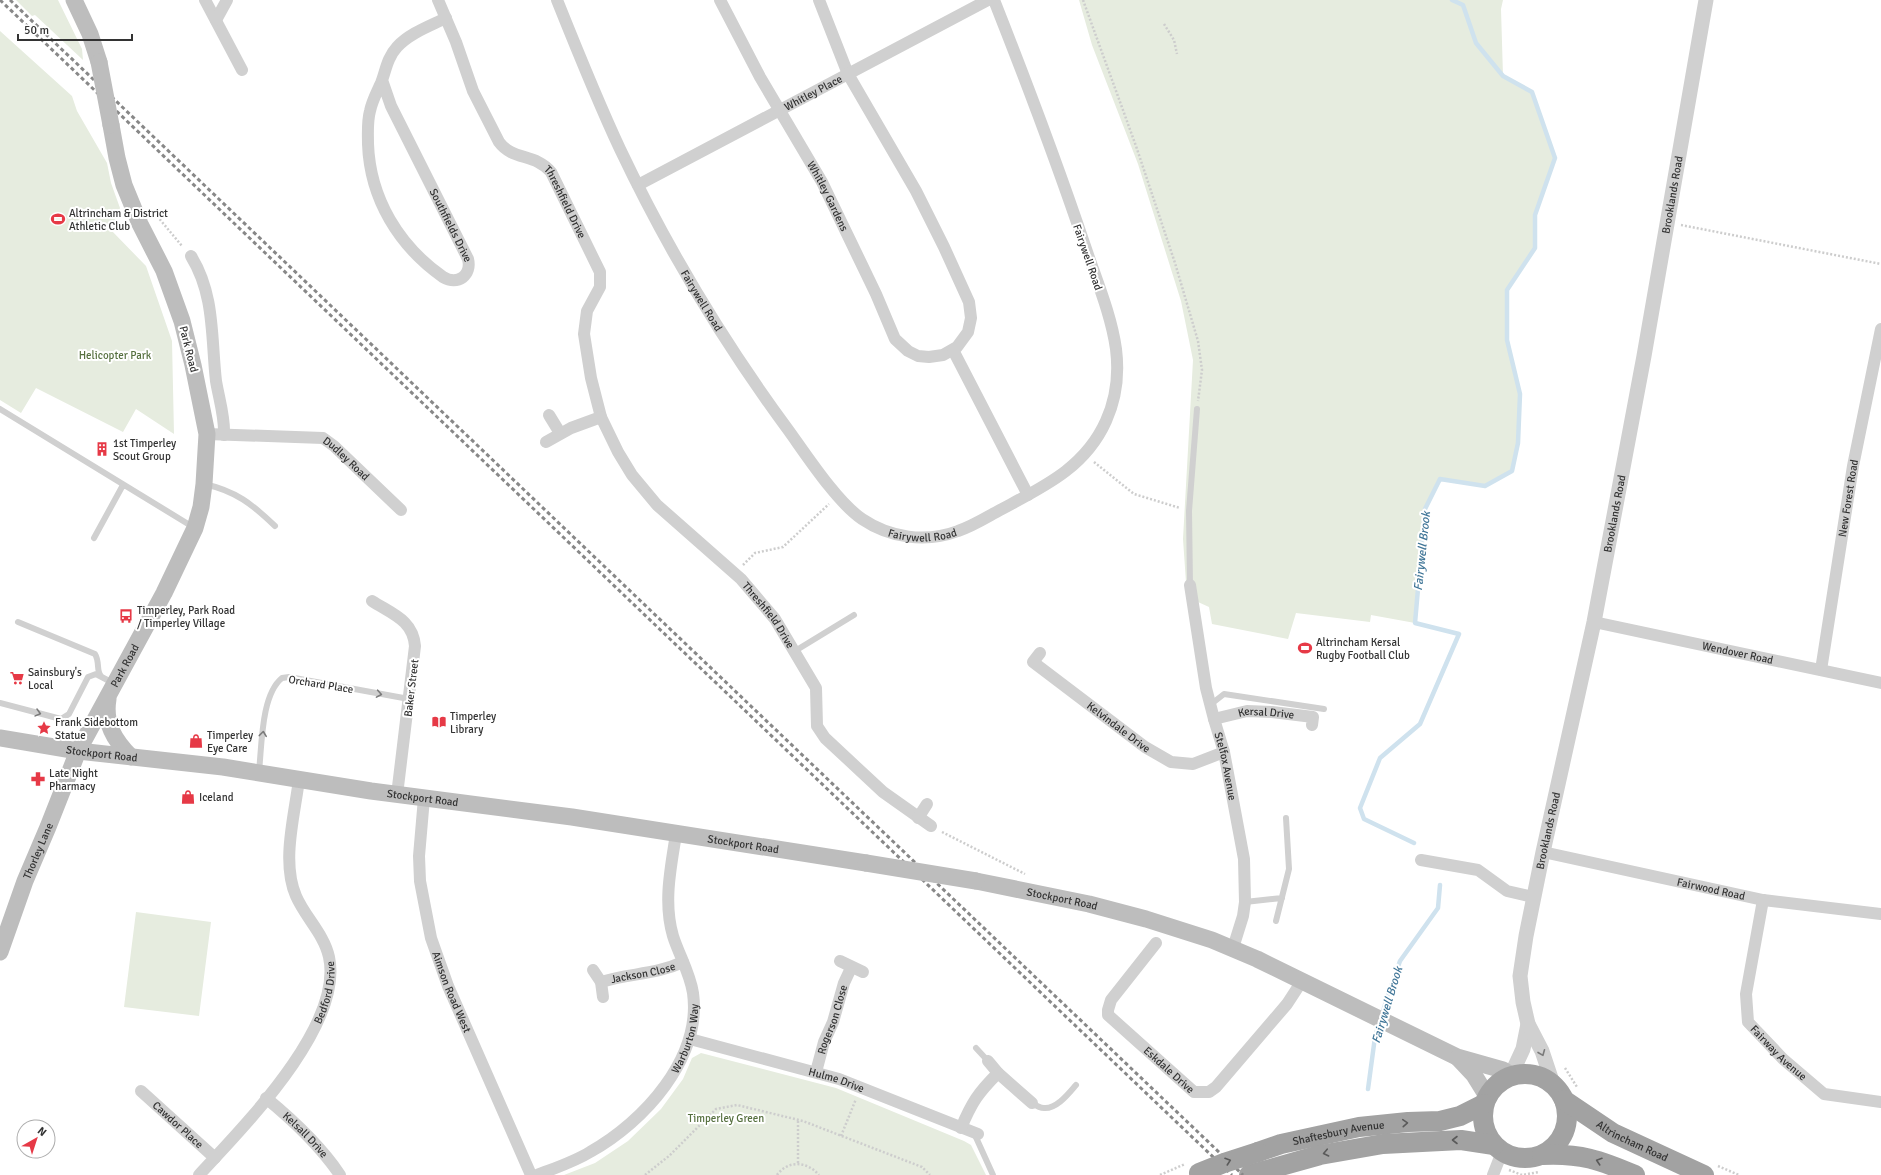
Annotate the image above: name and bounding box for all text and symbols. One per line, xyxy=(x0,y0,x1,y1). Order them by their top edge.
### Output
scale bar xyxy=(18,16,132,42)
text: 50 m xyxy=(24,23,49,38)
street label: Whitley Place xyxy=(782,72,845,114)
street label: Brooklands Road xyxy=(1659,155,1686,235)
street label: Whitley Gardens xyxy=(804,159,851,234)
street label: Threshfield Drive xyxy=(541,163,588,241)
street label: Southfields Drive xyxy=(427,187,474,264)
place label: Altrincham & District Athletic Club xyxy=(69,207,168,233)
sports icon: Altrincham & District Athletic Club xyxy=(50,211,66,227)
street label: Fairywell Road xyxy=(1070,222,1105,292)
street label: Fairywell Road xyxy=(678,268,725,334)
street label: Park Road xyxy=(177,325,201,374)
park label: Helicopter Park xyxy=(79,349,152,362)
street label: Dudley Road xyxy=(320,434,372,483)
place label: 1st Timperley Scout Group xyxy=(113,437,177,463)
building icon: 1st Timperley Scout Group xyxy=(94,441,110,457)
street label: New Forest Road xyxy=(1836,458,1861,538)
street label: Brooklands Road xyxy=(1601,474,1629,554)
water label: Fairywell Brook xyxy=(1411,510,1434,591)
street label: Fairywell Road xyxy=(886,526,959,545)
street label: Threshfield Drive xyxy=(739,580,797,651)
place label: Timperley, Park Road / Timperley Village xyxy=(137,604,235,630)
bus stop icon: Timperley, Park Road / Timperley Village xyxy=(118,608,134,624)
place label: Altrincham Kersal Rugby Football Club xyxy=(1316,636,1410,662)
street label: Wendover Road xyxy=(1701,639,1775,667)
sports icon: Altrincham Kersal Rugby Football Club xyxy=(1297,640,1313,656)
street label: Park Road xyxy=(108,642,142,690)
street label: Baker Street xyxy=(402,658,422,718)
place label: Sainsbury's Local xyxy=(28,666,82,692)
supermarket icon: Sainsbury's Local xyxy=(9,670,25,686)
street label: Orchard Place xyxy=(287,673,354,696)
one-way arrow xyxy=(375,689,382,697)
street label: Kelvindale Drive xyxy=(1084,699,1152,756)
street label: Kersal Drive xyxy=(1237,705,1295,722)
one-way arrow xyxy=(34,708,41,717)
place label: Timperley Library xyxy=(450,710,497,736)
library icon: Timperley Library xyxy=(431,714,447,730)
place label: Frank Sidebottom Statue xyxy=(55,716,138,742)
place icon: Frank Sidebottom Statue xyxy=(36,720,52,736)
place label: Timperley Eye Care xyxy=(207,729,254,755)
one-way arrow xyxy=(258,731,267,737)
street label: Stelfox Avenue xyxy=(1211,731,1239,802)
shop icon: Timperley Eye Care xyxy=(188,733,204,749)
street label: Stockport Road xyxy=(65,743,138,765)
place label: Late Night Pharmacy xyxy=(49,767,98,793)
pharmacy icon: Late Night Pharmacy xyxy=(30,771,46,787)
street label: Stockport Road xyxy=(386,787,459,809)
shop icon: Iceland xyxy=(180,789,196,805)
place label: Iceland xyxy=(199,791,234,804)
street label: Brooklands Road xyxy=(1534,791,1563,870)
street label: Thorley Lane xyxy=(21,821,56,881)
street label: Stockport Road xyxy=(707,832,780,856)
street label: Fairwood Road xyxy=(1676,875,1746,903)
street label: Stockport Road xyxy=(1026,885,1099,913)
street label: Aimson Road West xyxy=(429,950,474,1035)
street label: Bedford Drive xyxy=(312,960,338,1026)
street label: Jackson Close xyxy=(609,960,677,986)
water label: Fairywell Brook xyxy=(1369,964,1407,1045)
street label: Rogerson Close xyxy=(815,984,850,1056)
street label: Warburton Way xyxy=(669,1003,701,1076)
street label: Fairway Avenue xyxy=(1747,1023,1809,1083)
street label: Eskdale Drive xyxy=(1141,1044,1197,1096)
one-way arrow xyxy=(1538,1050,1546,1057)
street label: Hulme Drive xyxy=(807,1065,866,1095)
street label: Cawdor Place xyxy=(150,1099,206,1151)
street label: Kelsall Drive xyxy=(280,1109,331,1160)
park label: Timperley Green xyxy=(688,1112,764,1125)
street label: Shaftesbury Avenue xyxy=(1291,1118,1385,1148)
one-way arrow xyxy=(1402,1118,1408,1127)
street label: Altrincham Road xyxy=(1594,1118,1670,1165)
north arrow xyxy=(16,1119,56,1159)
text: N xyxy=(35,1124,49,1139)
one-way arrow xyxy=(1452,1136,1458,1144)
one-way arrow xyxy=(1323,1149,1329,1157)
one-way arrow xyxy=(1596,1157,1603,1165)
one-way arrow xyxy=(1224,1158,1231,1166)

